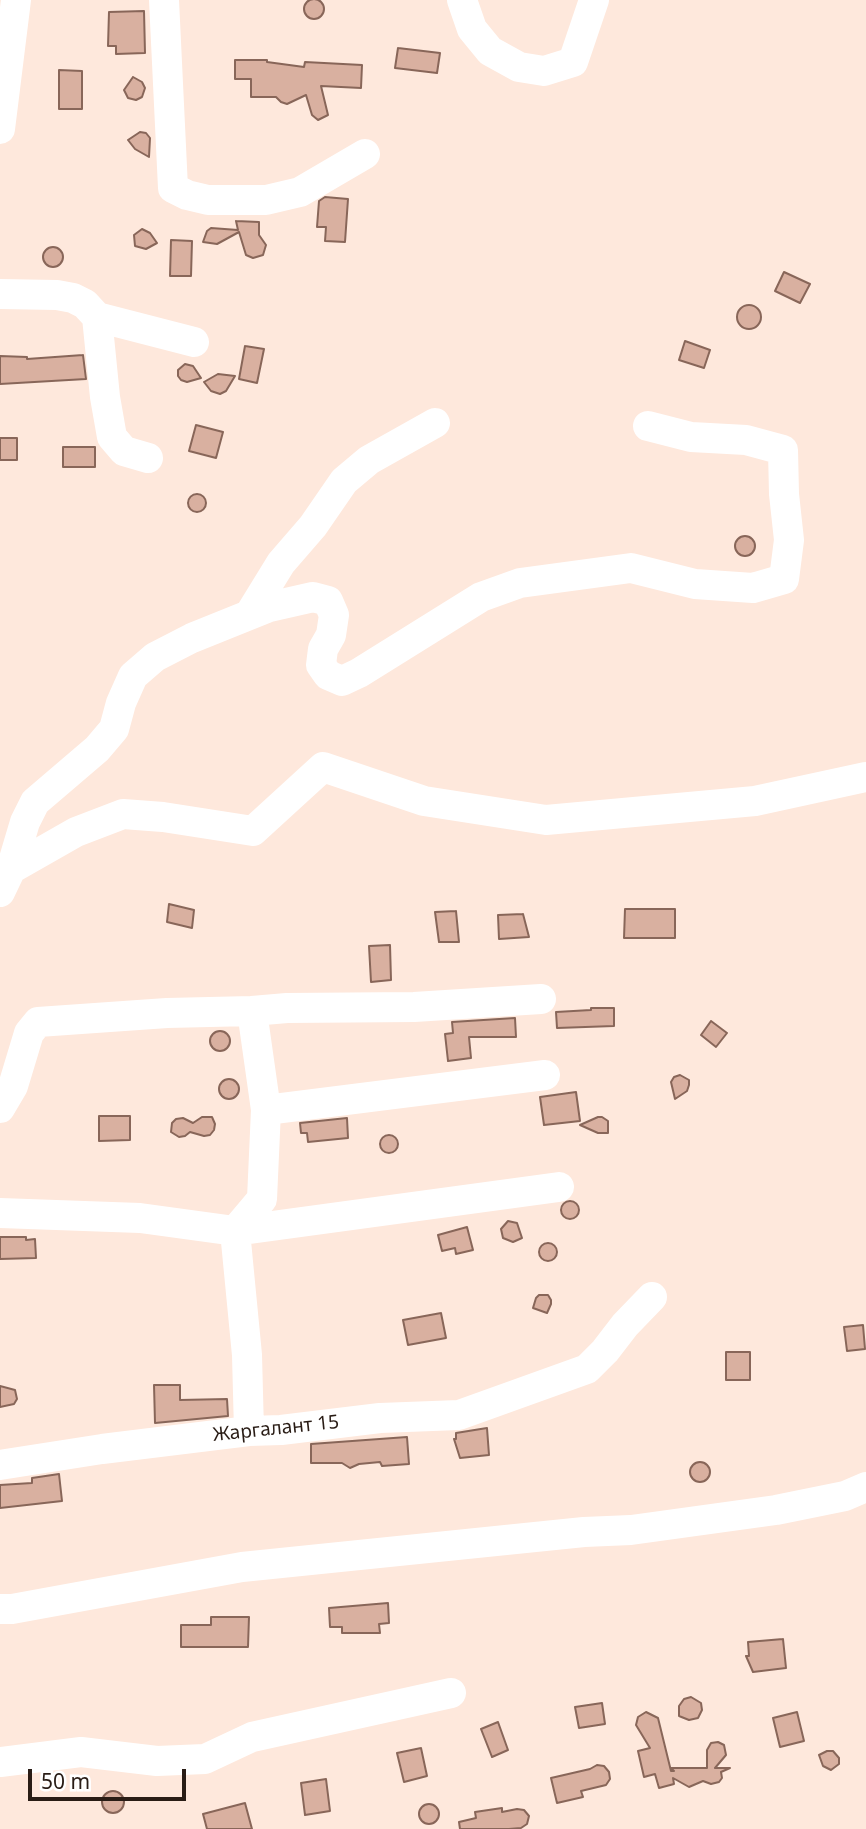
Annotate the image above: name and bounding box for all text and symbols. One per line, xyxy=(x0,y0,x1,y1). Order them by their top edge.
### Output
street label: Жаргалант 15 xyxy=(212,1411,340,1447)
scale bar xyxy=(32,1756,189,1800)
text: 50 m xyxy=(41,1767,90,1795)

